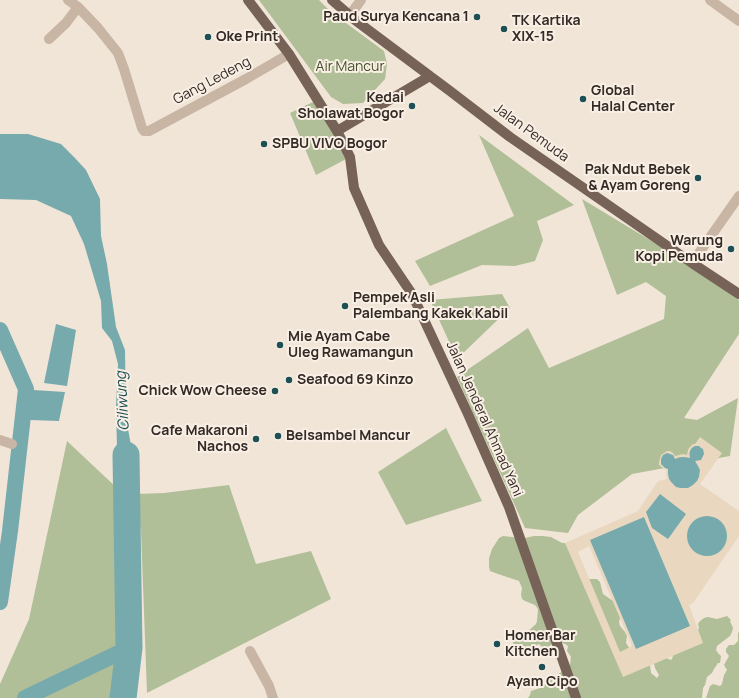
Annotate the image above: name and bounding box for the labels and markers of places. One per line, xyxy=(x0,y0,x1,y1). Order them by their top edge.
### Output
place label: Paud Surya Kencana 1 xyxy=(323,9,469,25)
marker: Paud Surya Kencana 1 xyxy=(472,12,482,22)
place label: TK Kartika XIX-15 xyxy=(512,13,581,46)
marker: TK Kartika XIX-15 xyxy=(499,24,509,34)
place label: Oke Print xyxy=(216,29,278,45)
marker: Oke Print xyxy=(203,32,213,42)
place label: Global Halal Center xyxy=(591,83,675,116)
place label: Kedai Sholawat Bogor xyxy=(298,90,404,122)
marker: Global Halal Center xyxy=(578,94,588,104)
marker: Kedai Sholawat Bogor xyxy=(407,101,417,111)
place label: SPBU VIVO Bogor xyxy=(272,136,387,152)
marker: SPBU VIVO Bogor xyxy=(259,139,269,149)
place label: Pak Ndut Bebek & Ayam Goreng xyxy=(585,162,690,194)
marker: Pak Ndut Bebek & Ayam Goreng xyxy=(693,173,703,183)
place label: Warung Kopi Pemuda xyxy=(635,233,723,266)
marker: Warung Kopi Pemuda xyxy=(726,244,736,254)
place label: Pempek Asli Palembang Kakek Kabil xyxy=(353,290,508,322)
marker: Pempek Asli Palembang Kakek Kabil xyxy=(340,301,350,311)
place label: Mie Ayam Cabe Uleg Rawamangun xyxy=(288,329,413,362)
marker: Mie Ayam Cabe Uleg Rawamangun xyxy=(275,340,285,350)
place label: Seafood 69 Kinzo xyxy=(297,372,413,388)
marker: Seafood 69 Kinzo xyxy=(284,375,294,385)
place label: Chick Wow Cheese xyxy=(138,383,267,399)
marker: Chick Wow Cheese xyxy=(270,386,280,396)
place label: Cafe Makaroni Nachos xyxy=(151,423,248,456)
place label: Belsambel Mancur xyxy=(286,428,410,444)
marker: Belsambel Mancur xyxy=(273,431,283,441)
marker: Cafe Makaroni Nachos xyxy=(251,434,261,444)
place label: Homer Bar Kitchen xyxy=(505,628,576,660)
marker: Homer Bar Kitchen xyxy=(492,639,502,649)
marker: Ayam Cipo xyxy=(537,662,547,672)
place label: Ayam Cipo xyxy=(506,674,578,690)

